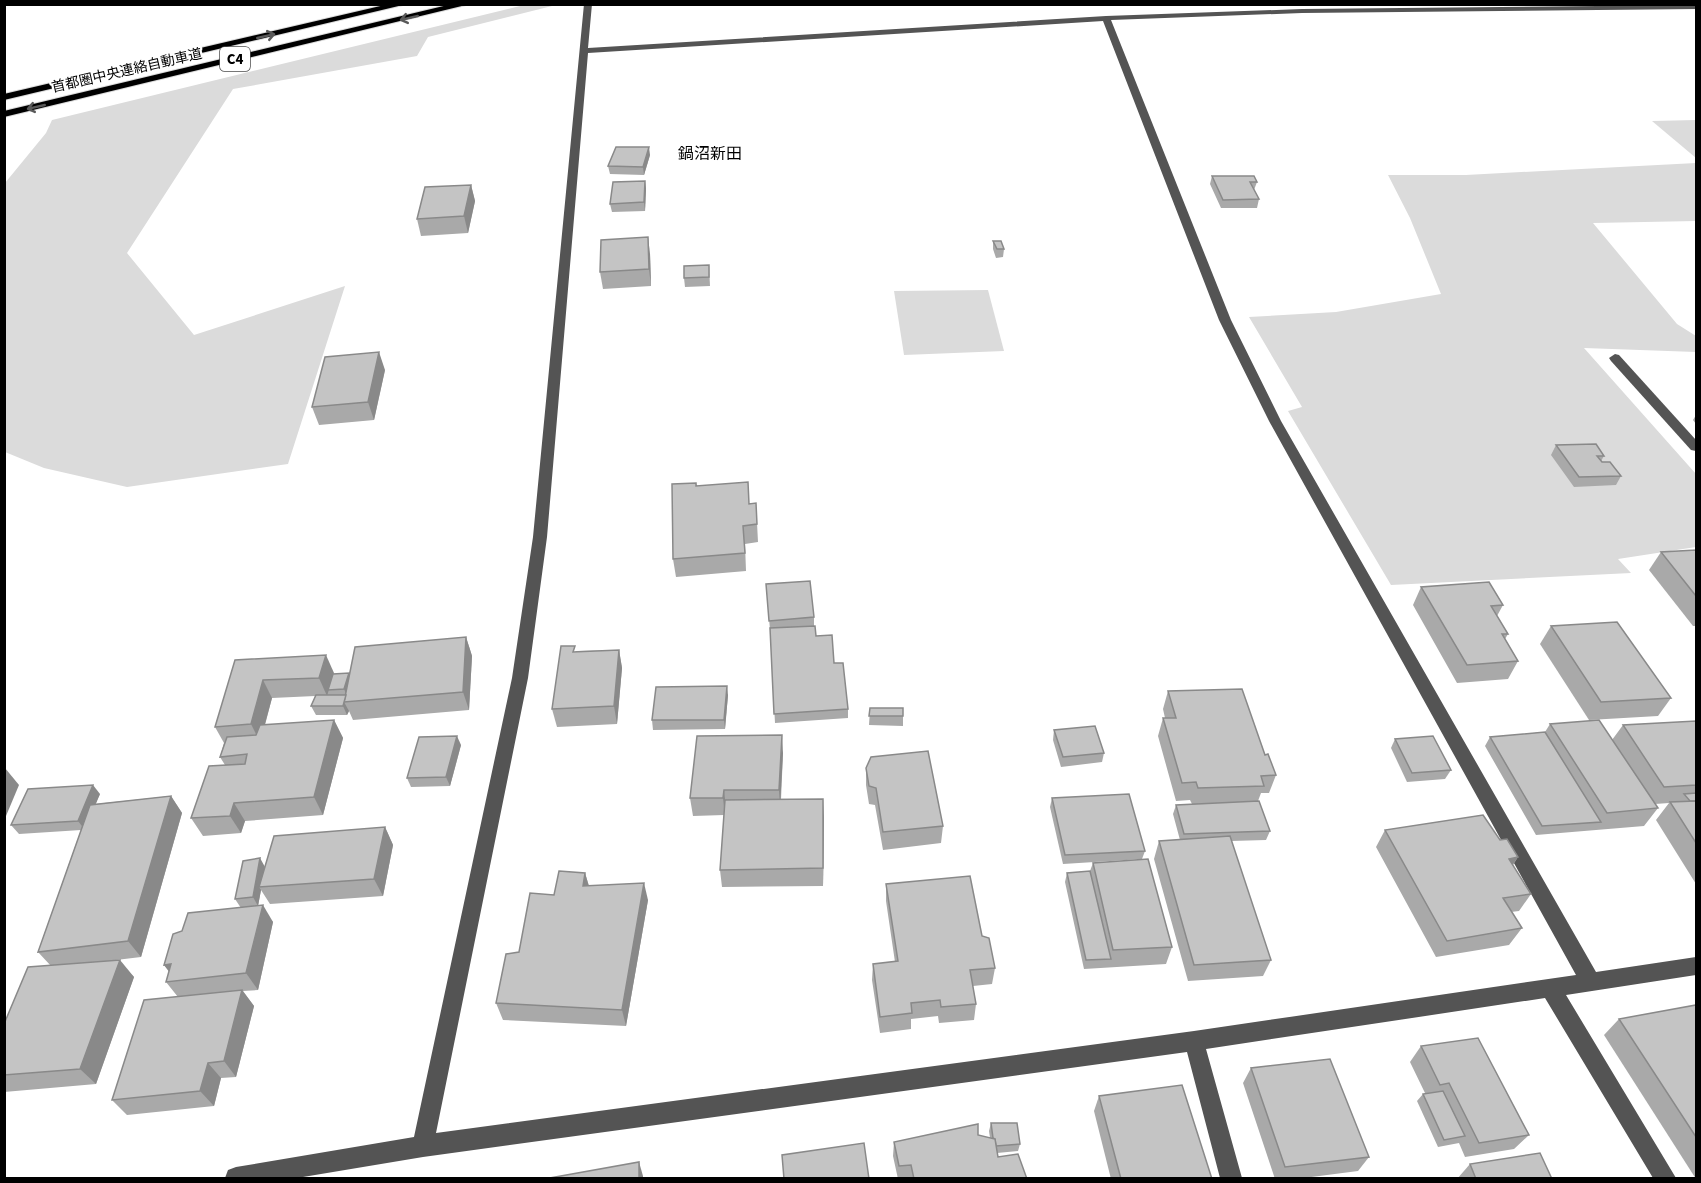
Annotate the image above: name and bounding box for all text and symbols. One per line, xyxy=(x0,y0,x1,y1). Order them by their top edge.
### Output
one-way arrow xyxy=(400,13,419,24)
one-way arrow xyxy=(256,30,275,42)
street label: 首都圏中央連絡自動車道 xyxy=(50,44,204,98)
road number: C4 xyxy=(220,47,250,71)
one-way arrow xyxy=(26,102,46,113)
district label: 鍋沼新田 xyxy=(678,143,742,165)

